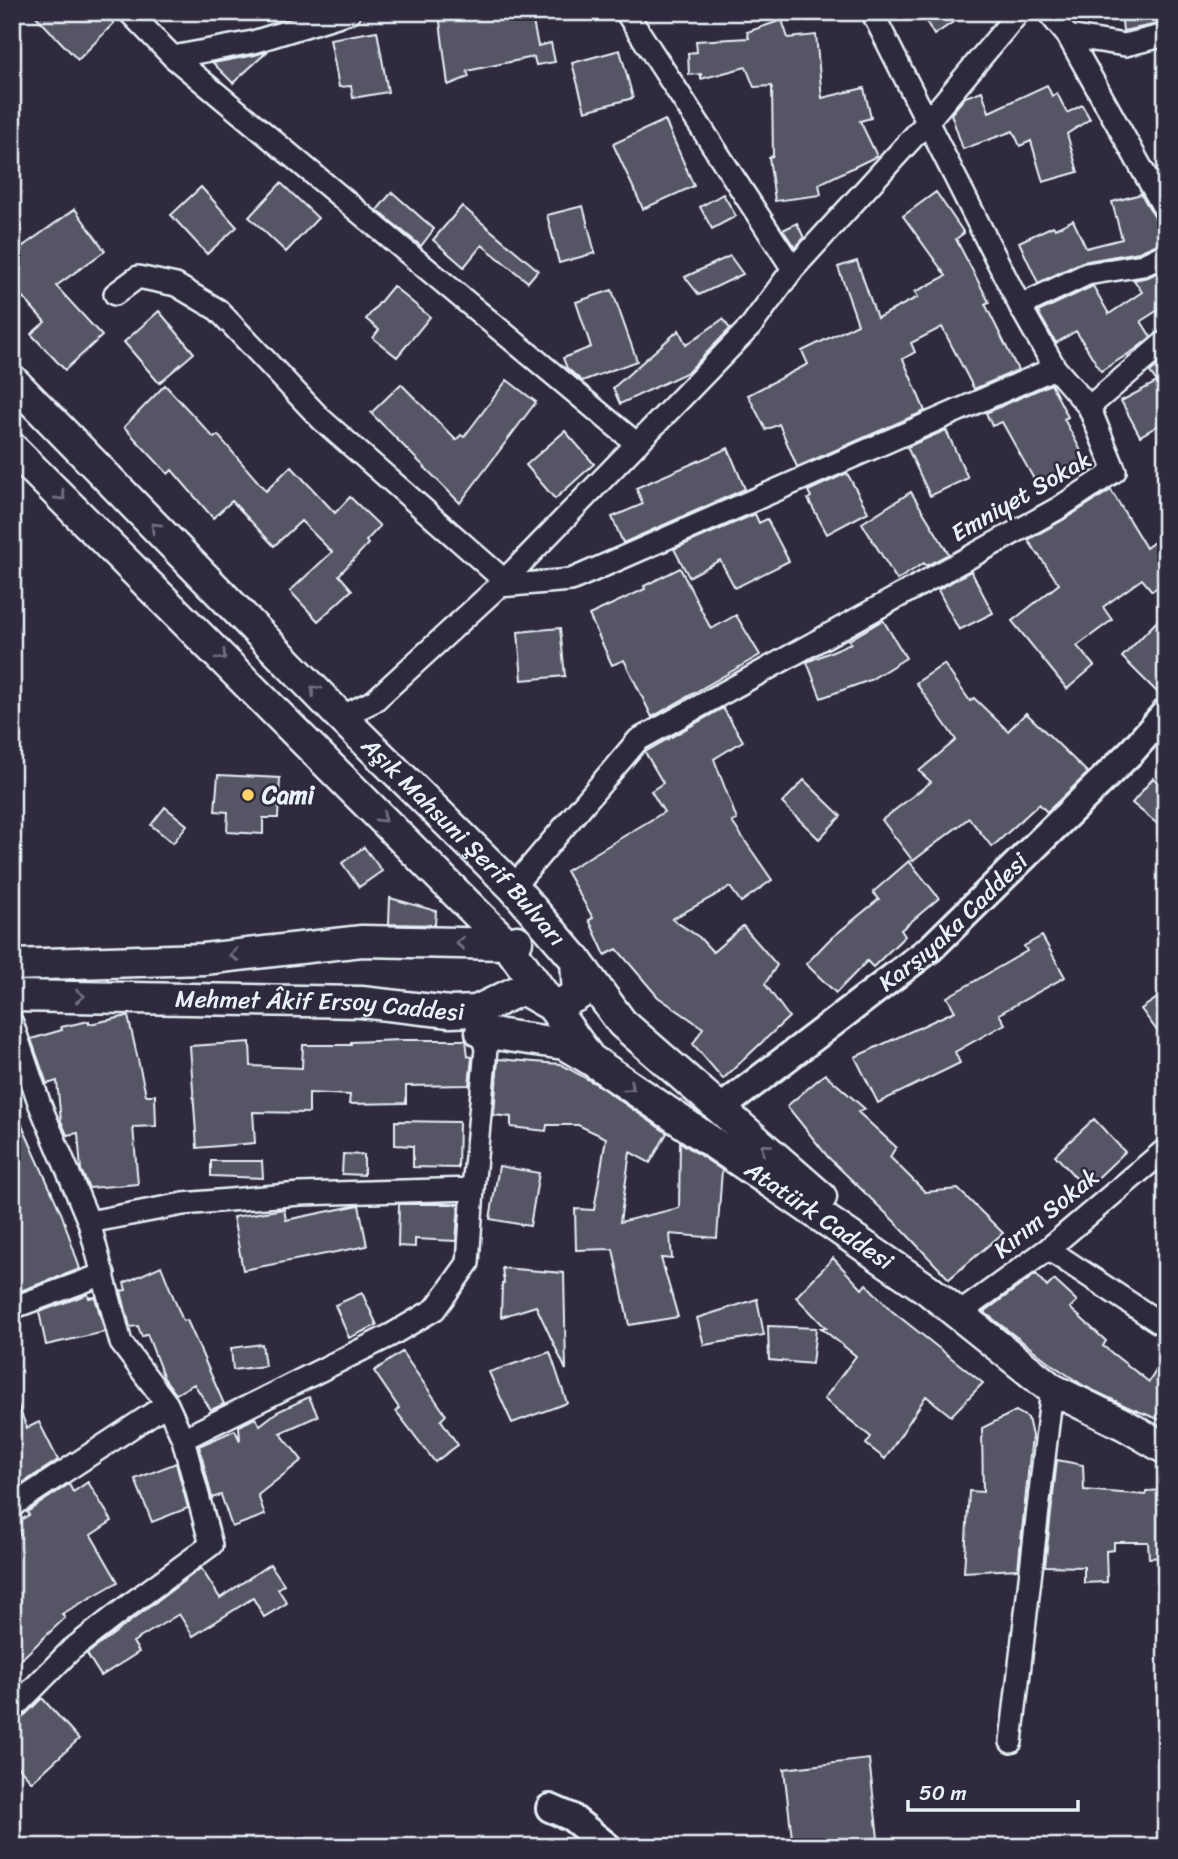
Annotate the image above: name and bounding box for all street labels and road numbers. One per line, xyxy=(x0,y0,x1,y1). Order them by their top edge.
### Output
street label: Emniyet Sokak xyxy=(942,439,1100,553)
street label: Aşık Mahsuni Şerif Bulvarı xyxy=(350,726,577,956)
street label: Karşıyaka Caddesi xyxy=(869,841,1039,1003)
street label: Mehmet Âkif Ersoy Caddesi xyxy=(175,978,466,1033)
street label: Atatürk Caddesi xyxy=(735,1149,903,1282)
street label: Kırım Sokak xyxy=(983,1157,1109,1269)

